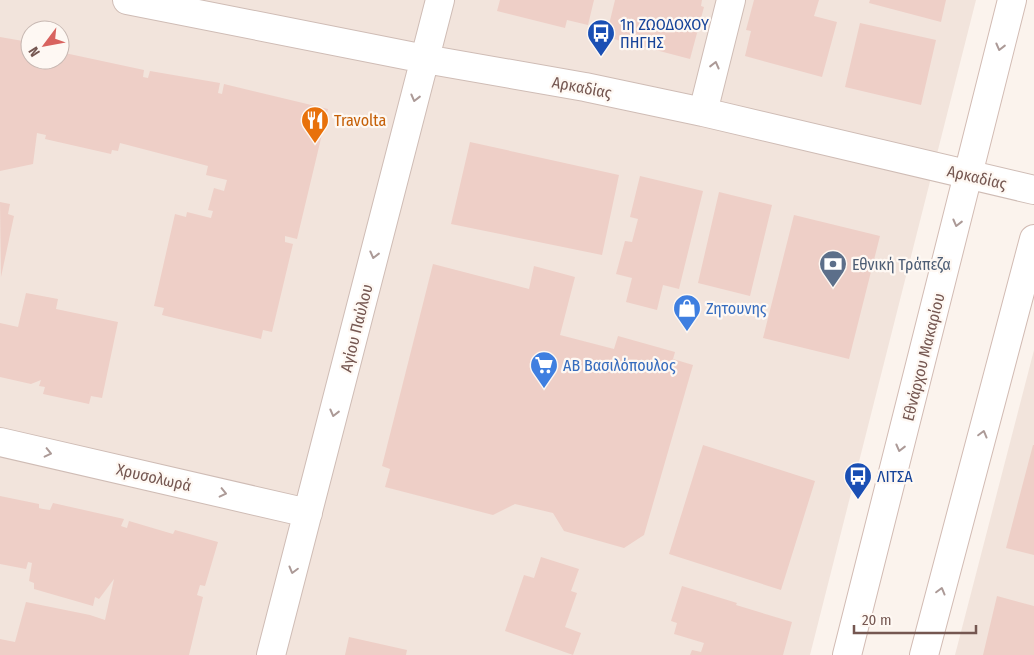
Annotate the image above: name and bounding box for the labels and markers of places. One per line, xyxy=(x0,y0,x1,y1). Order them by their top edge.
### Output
place label: 1η ΖΩΟΔΟΧΟΥ ΠΗΓΗΣ xyxy=(620,15,709,52)
bus stop icon: 1η ΖΩΟΔΟΧΟΥ ΠΗΓΗΣ xyxy=(586,18,616,57)
restaurant icon: Travolta xyxy=(300,105,330,144)
place label: Travolta xyxy=(334,111,386,130)
bank icon: Εθνική Τράπεζα xyxy=(818,249,848,288)
place label: Εθνική Τράπεζα xyxy=(852,255,951,274)
shop icon: Ζητουνης xyxy=(672,293,702,332)
place label: Ζητουνης xyxy=(706,299,767,318)
supermarket icon: ΑΒ Βασιλόπουλος xyxy=(529,350,559,389)
place label: ΑΒ Βασιλόπουλος xyxy=(563,356,676,375)
bus stop icon: ΛΙΤΣΑ xyxy=(843,461,873,500)
place label: ΛΙΤΣΑ xyxy=(877,467,913,486)

